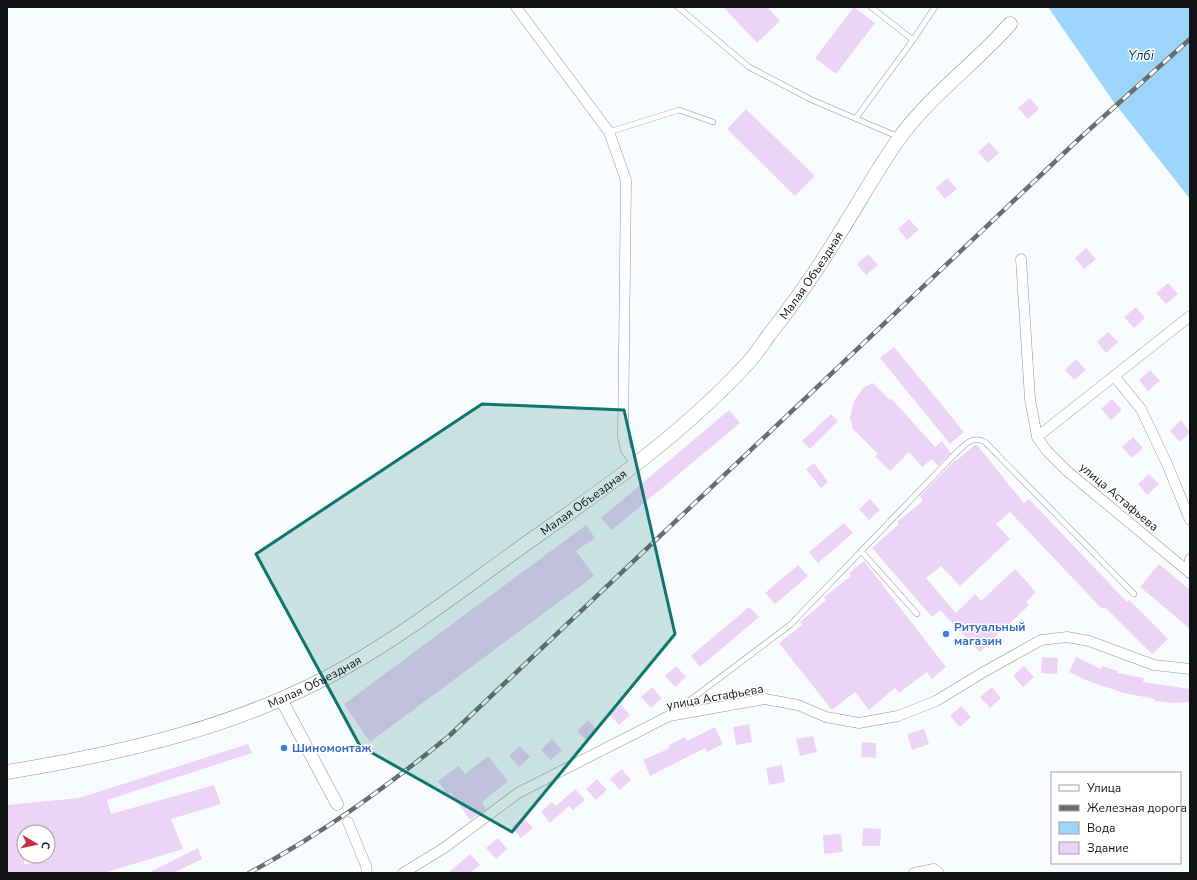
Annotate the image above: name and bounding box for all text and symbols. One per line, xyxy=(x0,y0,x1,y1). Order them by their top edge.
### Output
water label: Үлбі xyxy=(1128,47,1155,65)
street label: Малая Объездная xyxy=(776,229,847,323)
street label: улица Астафьева xyxy=(1076,459,1162,535)
street label: Малая Объездная xyxy=(537,466,630,539)
place label: Ритуальный магазин xyxy=(954,619,1025,649)
marker: Ритуальный магазин xyxy=(941,629,951,639)
street label: Малая Объездная xyxy=(265,652,364,712)
street label: улица Астафьева xyxy=(665,681,765,713)
place label: Шиномонтаж xyxy=(292,740,371,756)
marker: Шиномонтаж xyxy=(279,743,289,753)
legend xyxy=(1051,772,1181,864)
text: Улица xyxy=(1086,780,1121,796)
text: Железная дорога xyxy=(1087,800,1187,816)
text: Вода xyxy=(1087,820,1115,836)
north arrow xyxy=(16,824,56,864)
text: Здание xyxy=(1087,840,1129,856)
text: С xyxy=(37,841,53,851)

